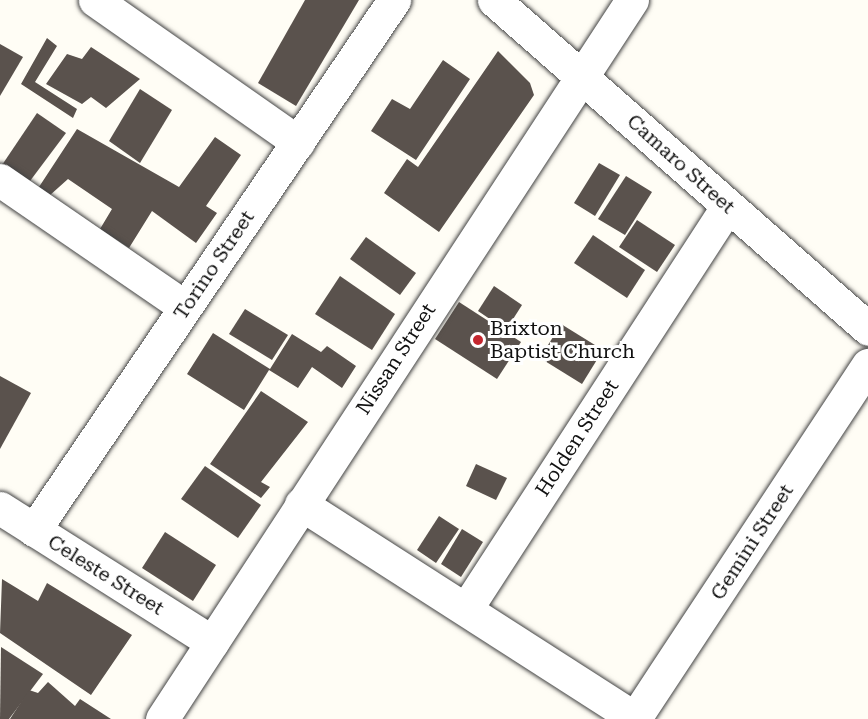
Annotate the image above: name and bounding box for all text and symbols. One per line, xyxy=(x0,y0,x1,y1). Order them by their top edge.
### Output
street label: Camaro Street xyxy=(622,109,740,219)
street label: Torino Street xyxy=(169,206,259,324)
street label: Nissan Street xyxy=(351,299,441,419)
place label: Brixton Baptist Church xyxy=(490,316,635,363)
marker: Brixton Baptist Church xyxy=(471,333,485,347)
street label: Holden Street xyxy=(530,375,624,501)
street label: Gemini Street xyxy=(706,480,798,604)
street label: Celeste Street xyxy=(43,530,169,620)

